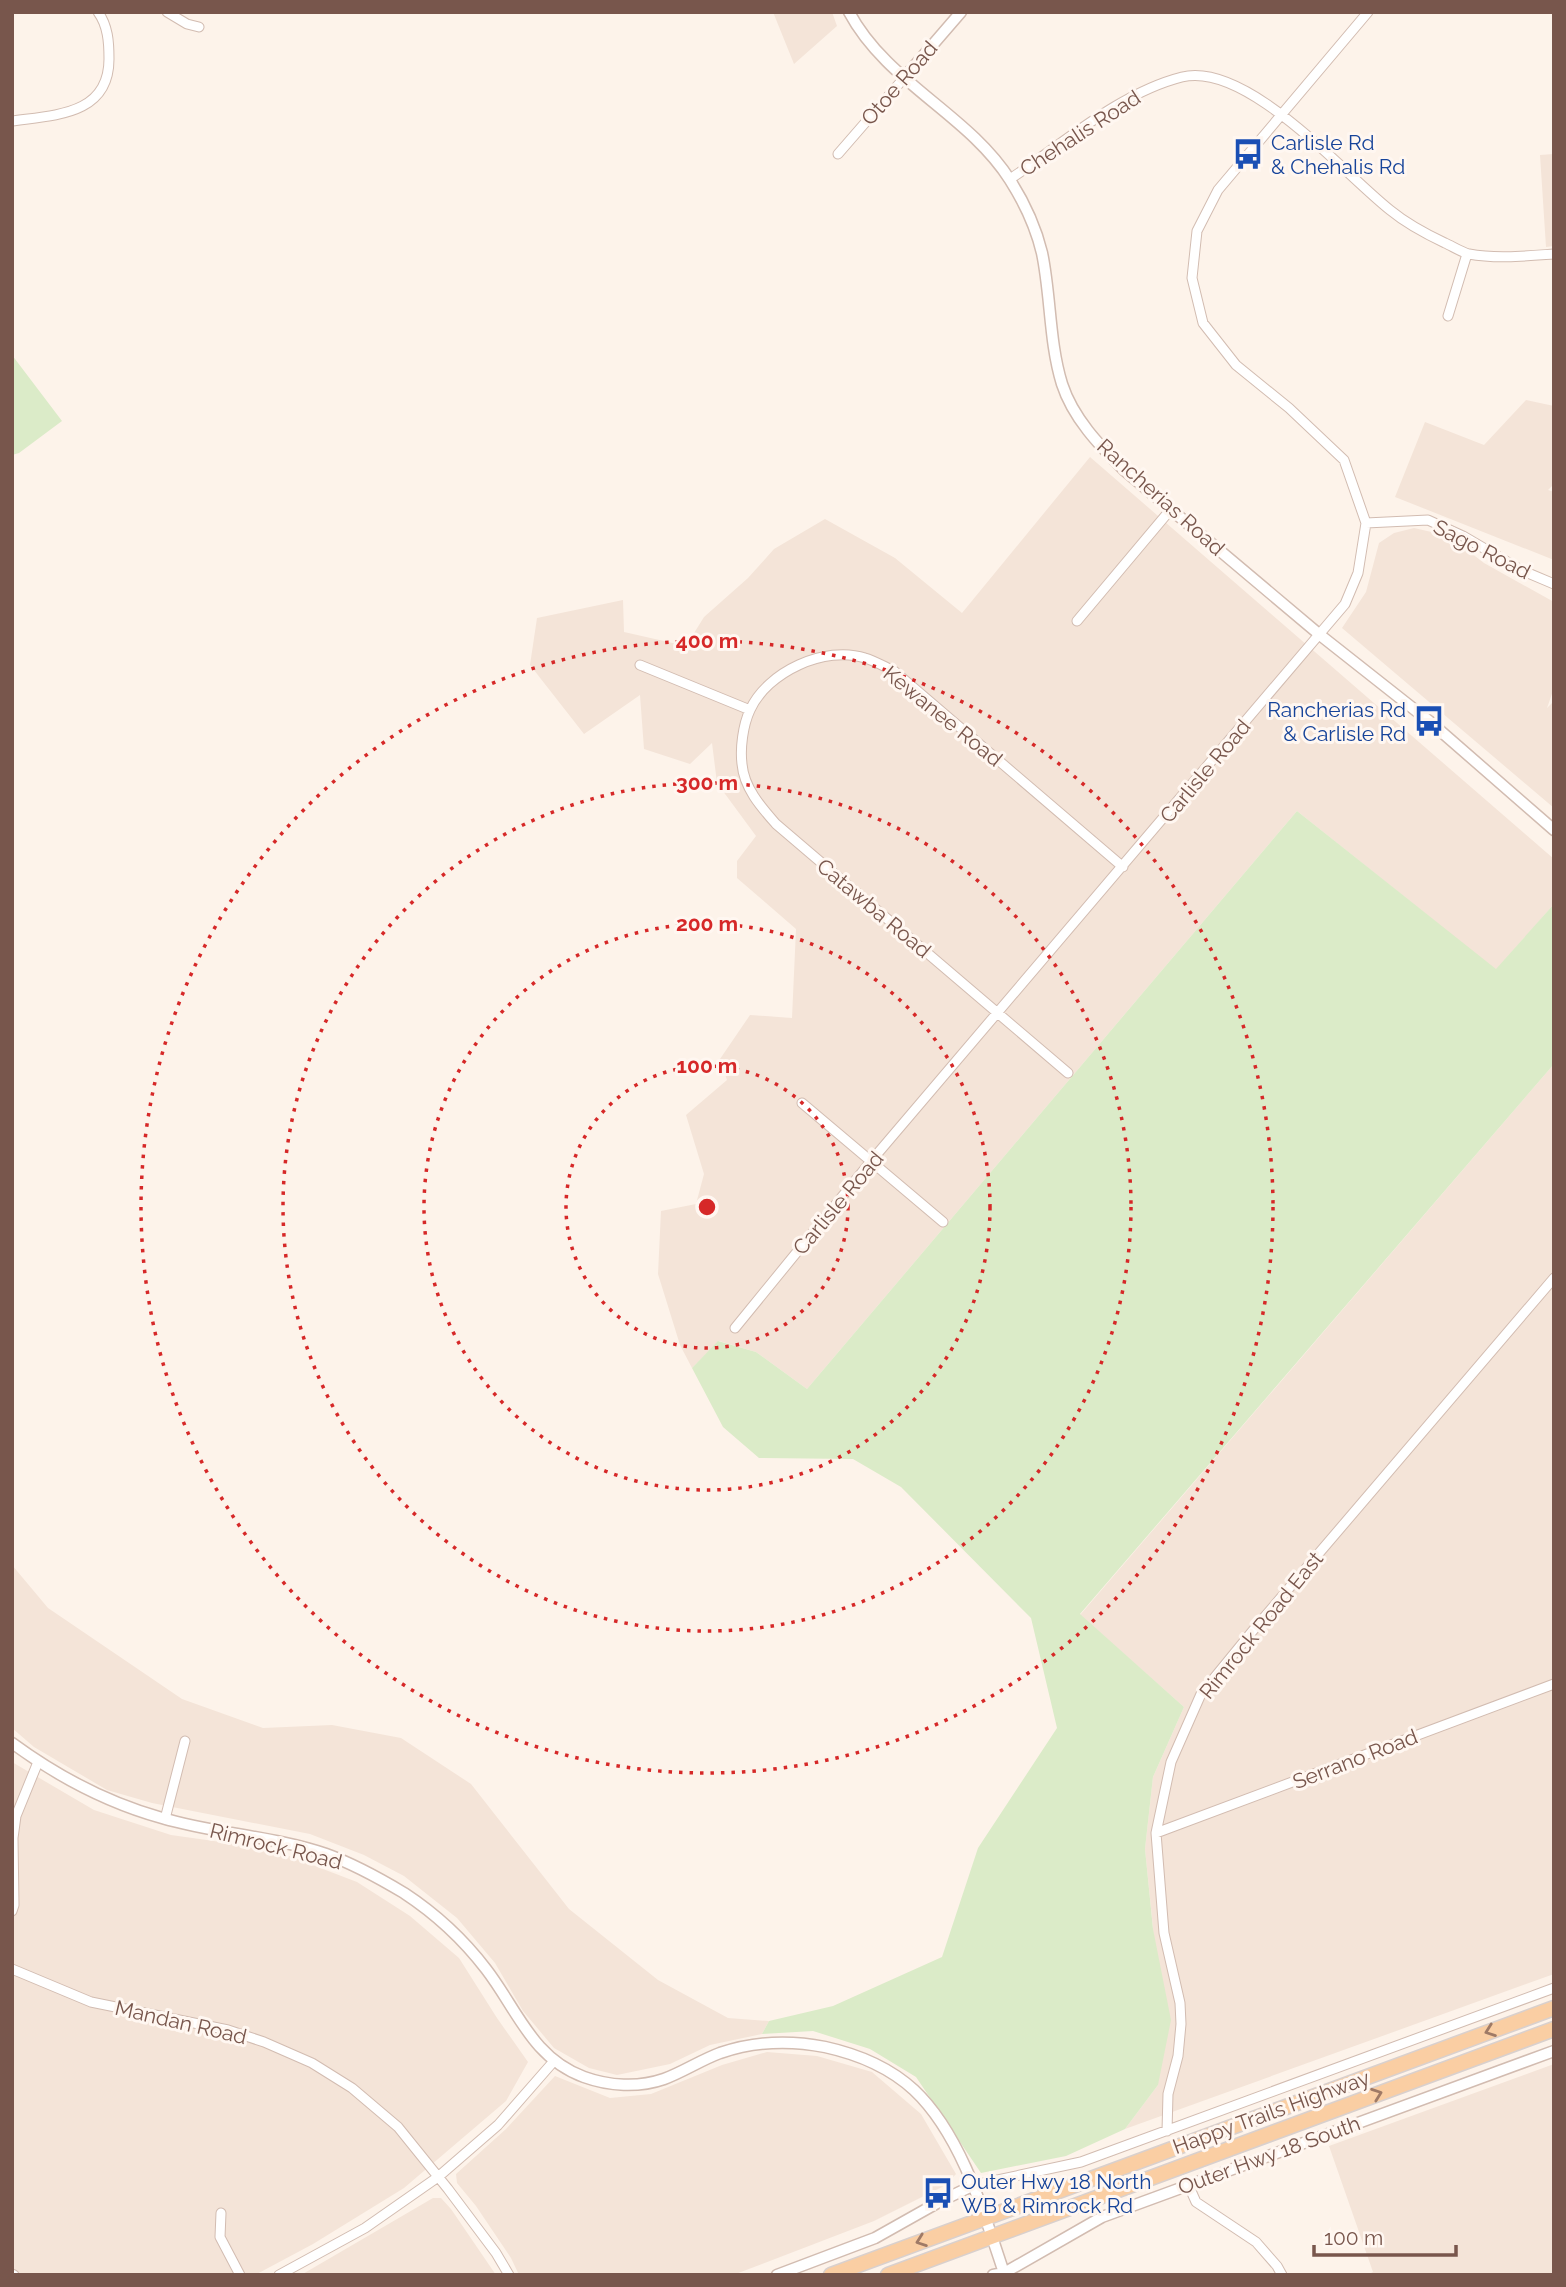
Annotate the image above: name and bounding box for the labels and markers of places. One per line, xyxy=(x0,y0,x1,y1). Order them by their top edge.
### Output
place label: Carlisle Rd & Chehalis Rd xyxy=(1271,130,1405,179)
bus stop icon: Carlisle Rd & Chehalis Rd xyxy=(1231,137,1265,171)
place label: Rancherias Rd & Carlisle Rd xyxy=(1267,697,1406,746)
bus stop icon: Rancherias Rd & Carlisle Rd xyxy=(1412,704,1446,738)
centre of rings xyxy=(695,1195,719,1219)
place label: Outer Hwy 18 North WB & Rimrock Rd xyxy=(961,2169,1151,2218)
bus stop icon: Outer Hwy 18 North WB & Rimrock Rd xyxy=(921,2176,955,2210)

